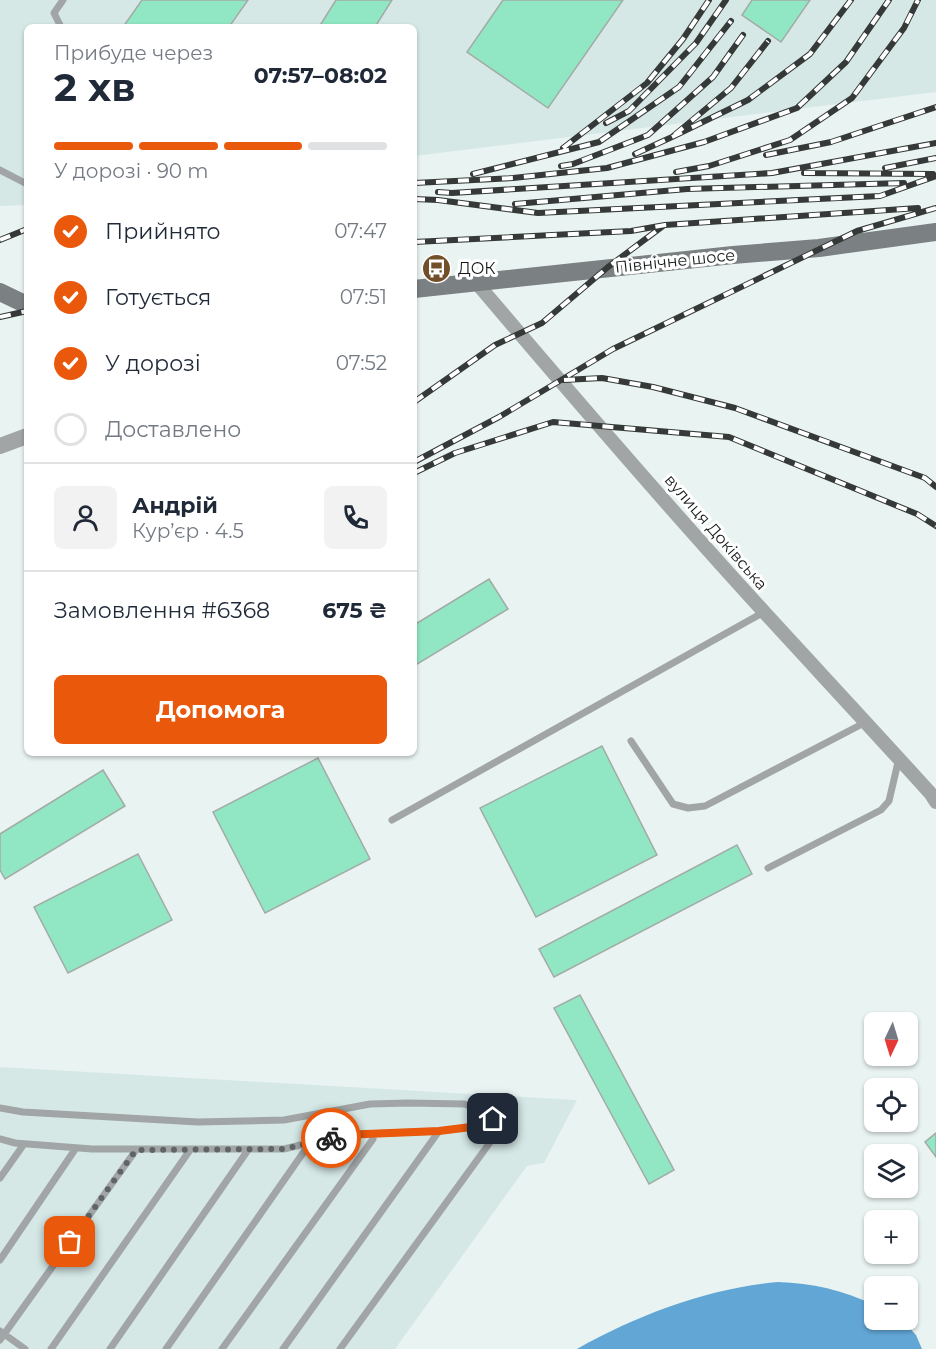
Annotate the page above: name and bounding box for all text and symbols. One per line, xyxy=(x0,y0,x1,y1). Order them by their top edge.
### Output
text: Прибуде через xyxy=(54,41,213,65)
text: 07:57–08:02 xyxy=(254,62,387,89)
text: 2 хв xyxy=(54,63,135,111)
text: У дорозі · 90 m xyxy=(54,159,209,183)
icon: check xyxy=(54,215,87,248)
text: Прийнято xyxy=(105,218,221,245)
text: 07:47 xyxy=(334,219,387,243)
street label: Північне шосе xyxy=(614,245,736,277)
bus stop icon: ДОК xyxy=(421,252,453,284)
place label: ДОК xyxy=(458,259,496,278)
icon: check xyxy=(54,281,87,314)
text: Готується xyxy=(105,284,211,311)
text: 07:51 xyxy=(340,285,387,309)
icon: check xyxy=(54,347,87,380)
text: У дорозі xyxy=(105,350,201,377)
text: 07:52 xyxy=(336,351,387,375)
text: Доставлено xyxy=(105,416,241,443)
street label: вулиця Доківська xyxy=(661,470,771,594)
button: person xyxy=(54,486,117,549)
button: phone xyxy=(324,486,387,549)
text: Андрій xyxy=(132,492,218,519)
text: Кур’єр · 4.5 xyxy=(132,519,244,543)
text: Замовлення #6368 xyxy=(54,597,270,624)
text: 675 ₴ xyxy=(322,597,387,624)
button: Допомога xyxy=(54,675,387,744)
north arrow xyxy=(864,1012,918,1066)
map controls xyxy=(864,1012,918,1330)
button: locate xyxy=(864,1078,918,1132)
pin xyxy=(467,1093,518,1144)
icon: home xyxy=(476,1102,509,1135)
courier xyxy=(301,1108,361,1168)
icon: bike xyxy=(315,1122,348,1155)
button: layers xyxy=(864,1144,918,1198)
button: + xyxy=(864,1210,918,1264)
pin xyxy=(44,1216,95,1267)
icon: bag xyxy=(53,1225,86,1258)
button: − xyxy=(864,1276,918,1330)

